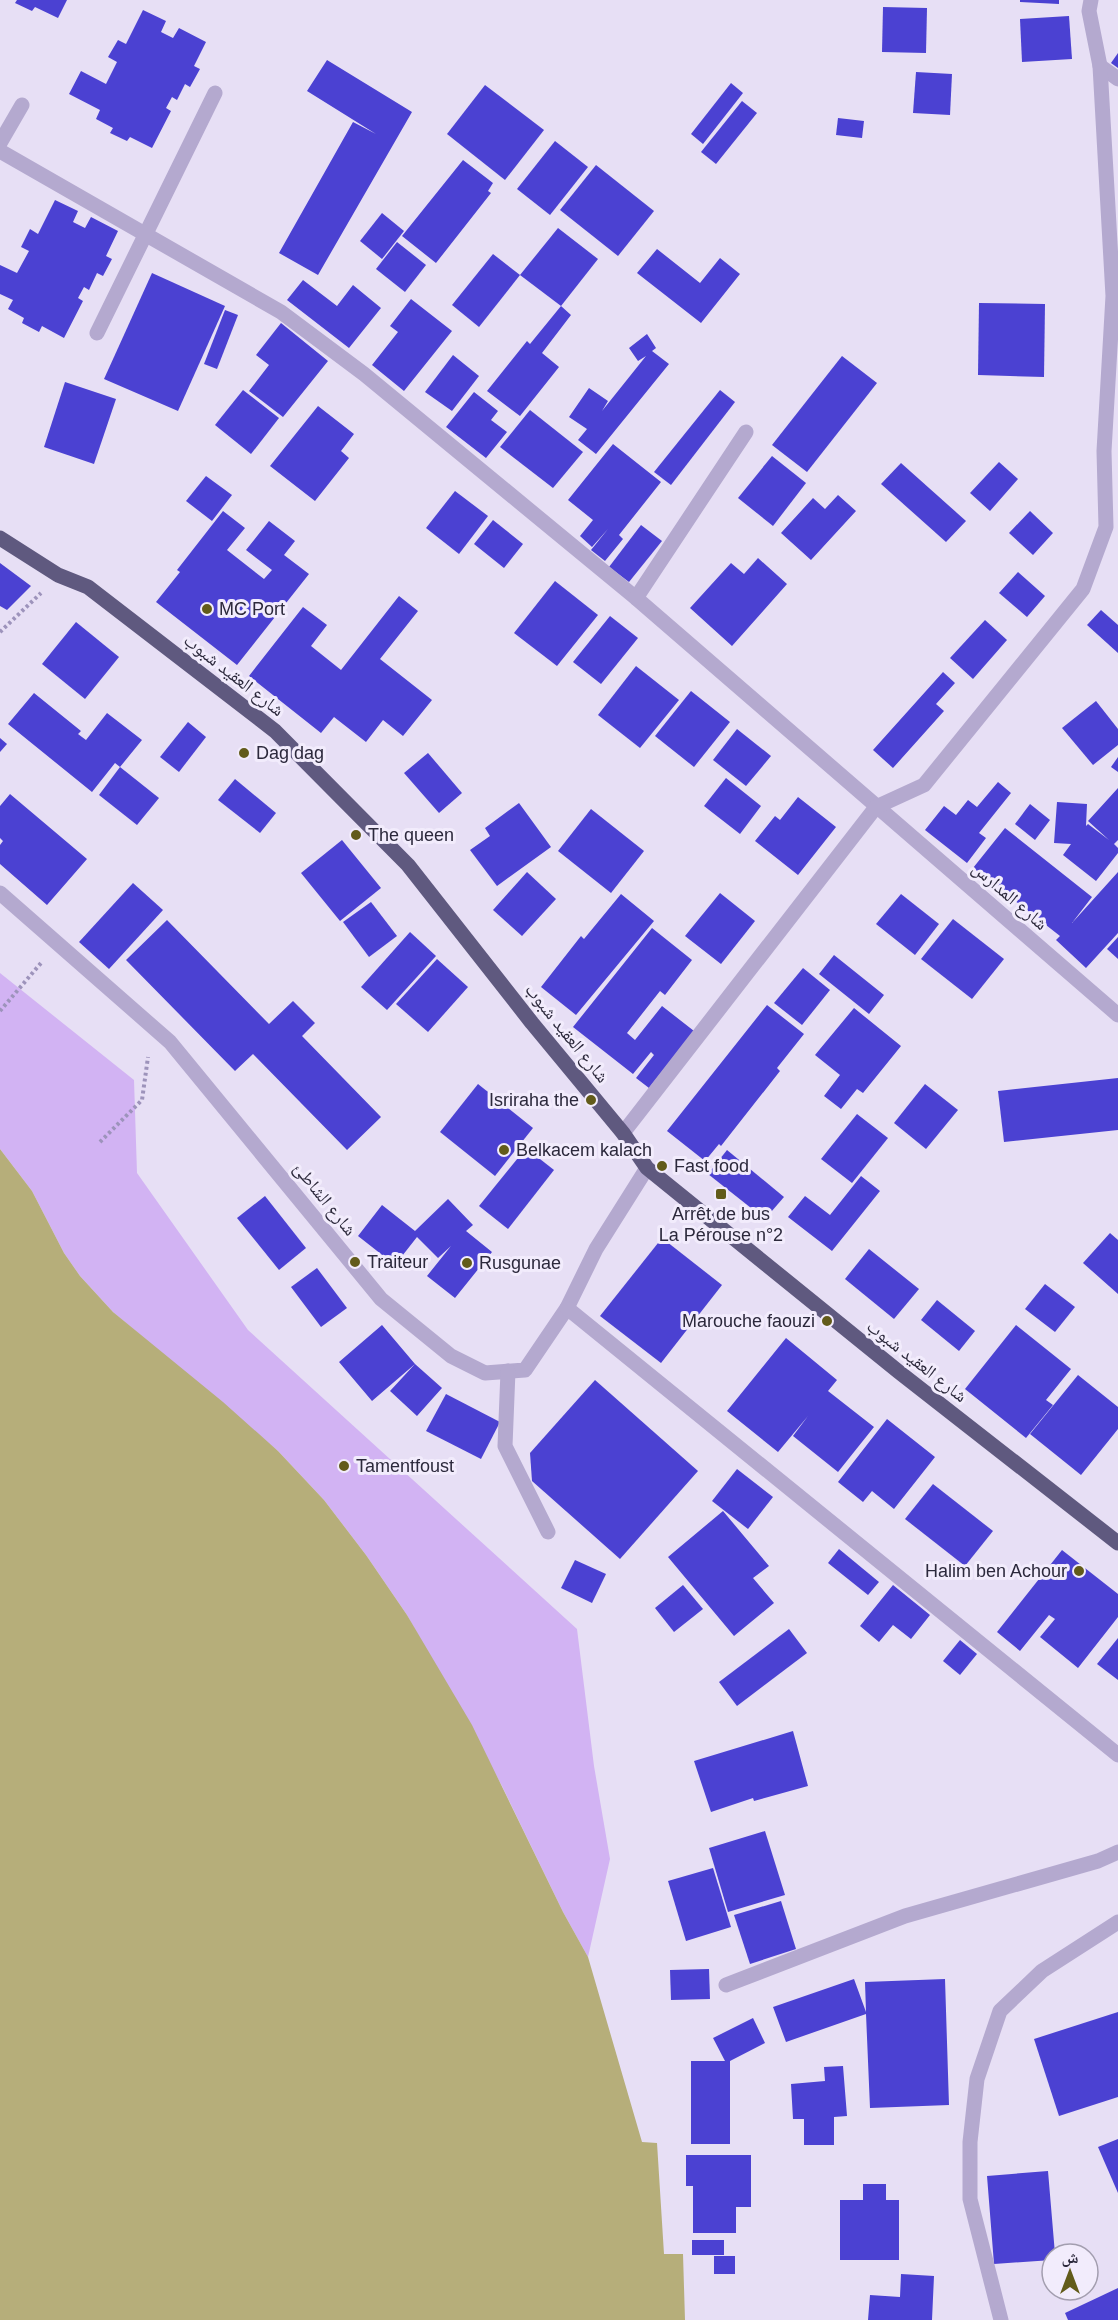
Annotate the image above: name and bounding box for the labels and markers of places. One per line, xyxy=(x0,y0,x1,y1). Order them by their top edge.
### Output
place label: MC Port xyxy=(219,599,285,619)
marker: MC Port xyxy=(200,602,214,616)
place label: Dag dag xyxy=(256,743,324,763)
marker: Dag dag xyxy=(237,746,251,760)
place label: The queen xyxy=(368,825,454,845)
marker: The queen xyxy=(349,828,363,842)
place label: Isriraha the xyxy=(489,1090,579,1110)
marker: Isriraha the xyxy=(584,1093,598,1107)
place label: Belkacem kalach xyxy=(516,1140,652,1160)
marker: Belkacem kalach xyxy=(497,1143,511,1157)
place label: Fast food xyxy=(674,1156,749,1176)
marker: Fast food xyxy=(655,1159,669,1173)
marker: Arrêt de bus La Pérouse n°2 xyxy=(714,1187,728,1201)
place label: Arrêt de bus La Pérouse n°2 xyxy=(659,1204,783,1245)
place label: Traiteur xyxy=(367,1252,428,1272)
place label: Rusgunae xyxy=(479,1253,561,1273)
marker: Traiteur xyxy=(348,1255,362,1269)
marker: Rusgunae xyxy=(460,1256,474,1270)
place label: Marouche faouzi xyxy=(682,1311,815,1331)
marker: Marouche faouzi xyxy=(820,1314,834,1328)
place label: Tamentfoust xyxy=(356,1456,454,1476)
marker: Tamentfoust xyxy=(337,1459,351,1473)
place label: Halim ben Achour xyxy=(925,1561,1067,1581)
marker: Halim ben Achour xyxy=(1072,1564,1086,1578)

